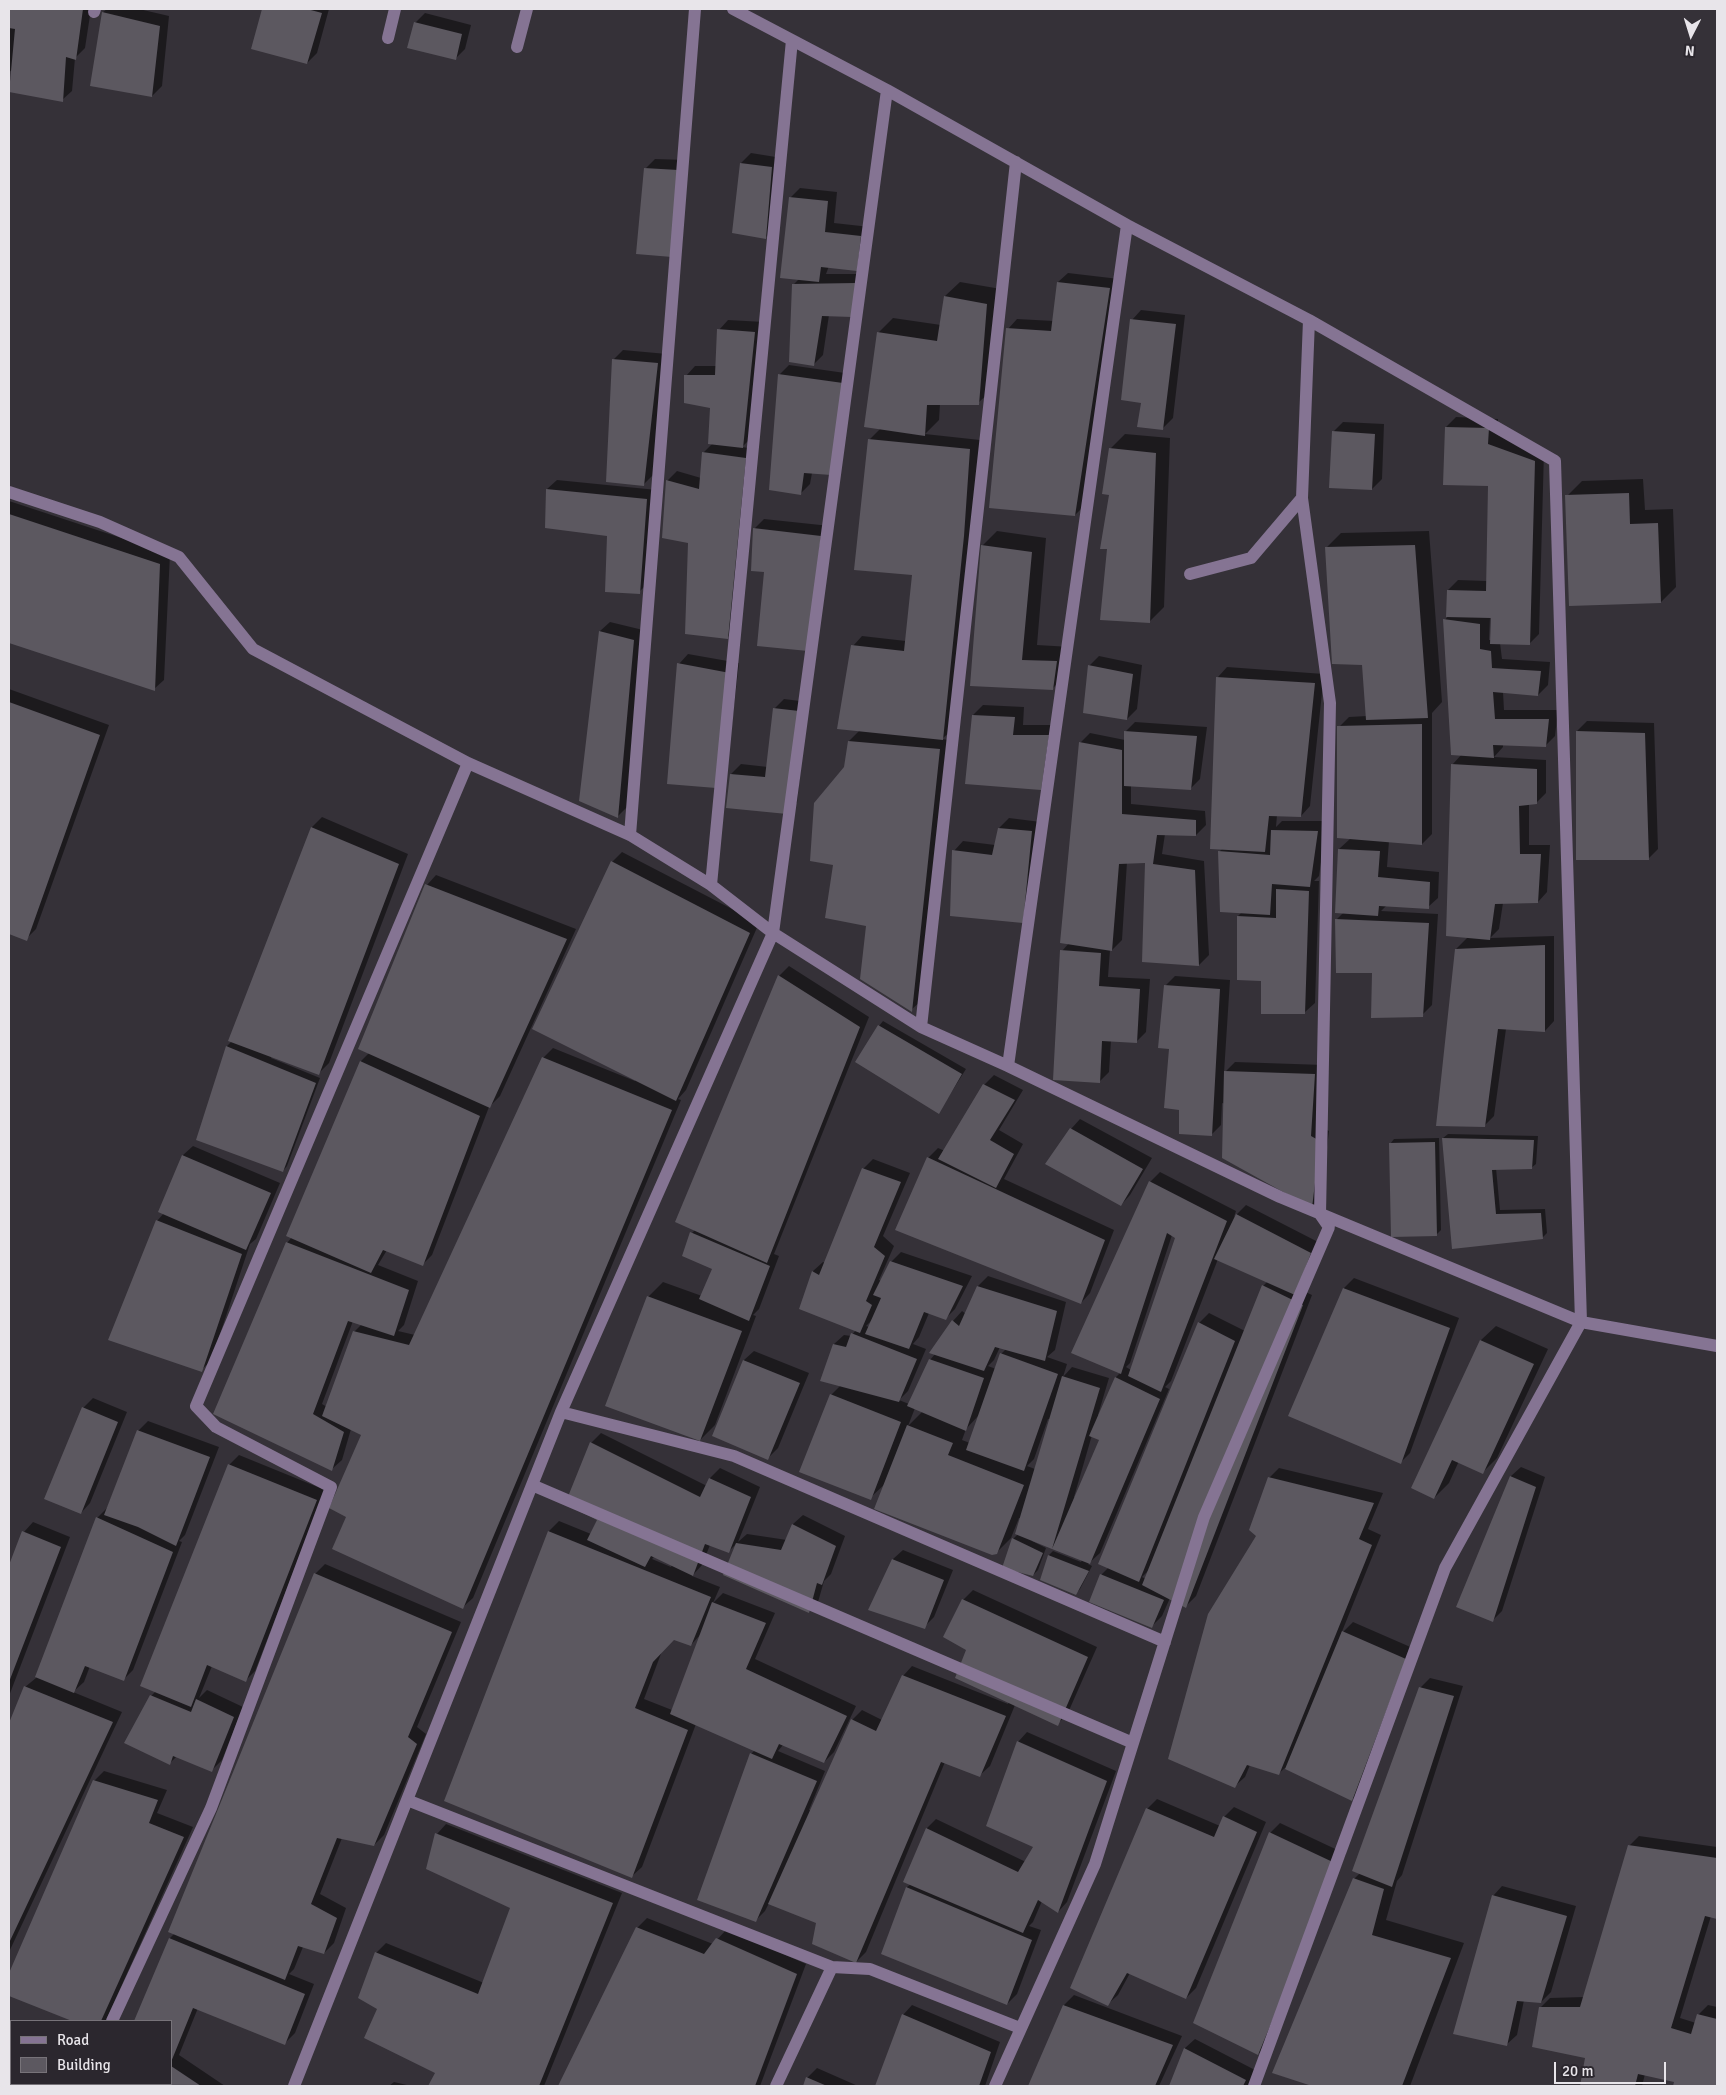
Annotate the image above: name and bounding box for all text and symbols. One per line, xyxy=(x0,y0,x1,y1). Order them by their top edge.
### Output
north arrow xyxy=(1666,10,1716,60)
text: N xyxy=(1684,42,1695,59)
legend xyxy=(10,2020,172,2085)
text: Road xyxy=(57,2031,89,2049)
scale bar xyxy=(1556,2052,1668,2084)
text: Building xyxy=(57,2056,111,2074)
text: 20 m xyxy=(1562,2062,1593,2080)

